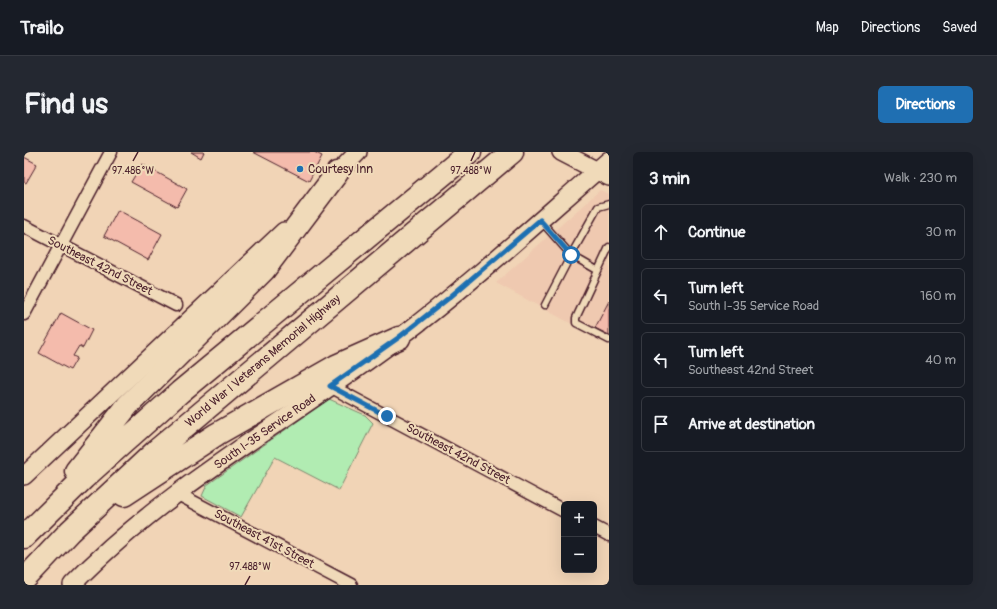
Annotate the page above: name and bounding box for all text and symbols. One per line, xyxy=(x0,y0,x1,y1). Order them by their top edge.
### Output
text: Trailo xyxy=(20,16,64,40)
text: Map xyxy=(816,19,839,36)
text: Directions xyxy=(861,19,920,36)
text: Saved xyxy=(942,19,977,36)
button: Directions xyxy=(878,86,973,123)
text: Find us xyxy=(24,87,108,122)
place label: Courtesy Inn xyxy=(308,162,373,177)
marker: Courtesy Inn xyxy=(295,164,305,174)
text: 97.486°W xyxy=(112,165,155,177)
text: 97.488°W xyxy=(450,165,492,177)
text: 3 min xyxy=(649,168,690,189)
text: Walk · 230 m xyxy=(884,170,957,186)
icon: ahead xyxy=(650,221,672,243)
text: Continue xyxy=(688,223,746,242)
text: 30 m xyxy=(926,224,956,240)
street label: Southeast 42nd Street xyxy=(45,233,155,299)
route start xyxy=(562,246,580,264)
text: Turn left xyxy=(688,279,744,298)
icon: left xyxy=(650,285,672,307)
text: 160 m xyxy=(920,288,956,304)
street label: World War I Veterans Memorial Highway xyxy=(182,292,344,430)
text: South I-35 Service Road xyxy=(688,298,819,314)
text: Turn left xyxy=(688,343,744,362)
icon: left xyxy=(650,349,672,371)
text: 40 m xyxy=(925,352,956,368)
text: Southeast 42nd Street xyxy=(688,362,813,378)
street label: South I-35 Service Road xyxy=(211,391,319,473)
route end xyxy=(378,407,396,425)
icon: arrive xyxy=(650,413,672,435)
text: Arrive at destination xyxy=(688,415,815,434)
street label: Southeast 42nd Street xyxy=(403,420,513,488)
map controls xyxy=(561,501,597,573)
button: + xyxy=(561,501,597,537)
street label: Southeast 41st Street xyxy=(211,506,317,572)
button: − xyxy=(561,537,597,573)
text: 97.488°W xyxy=(229,561,271,573)

